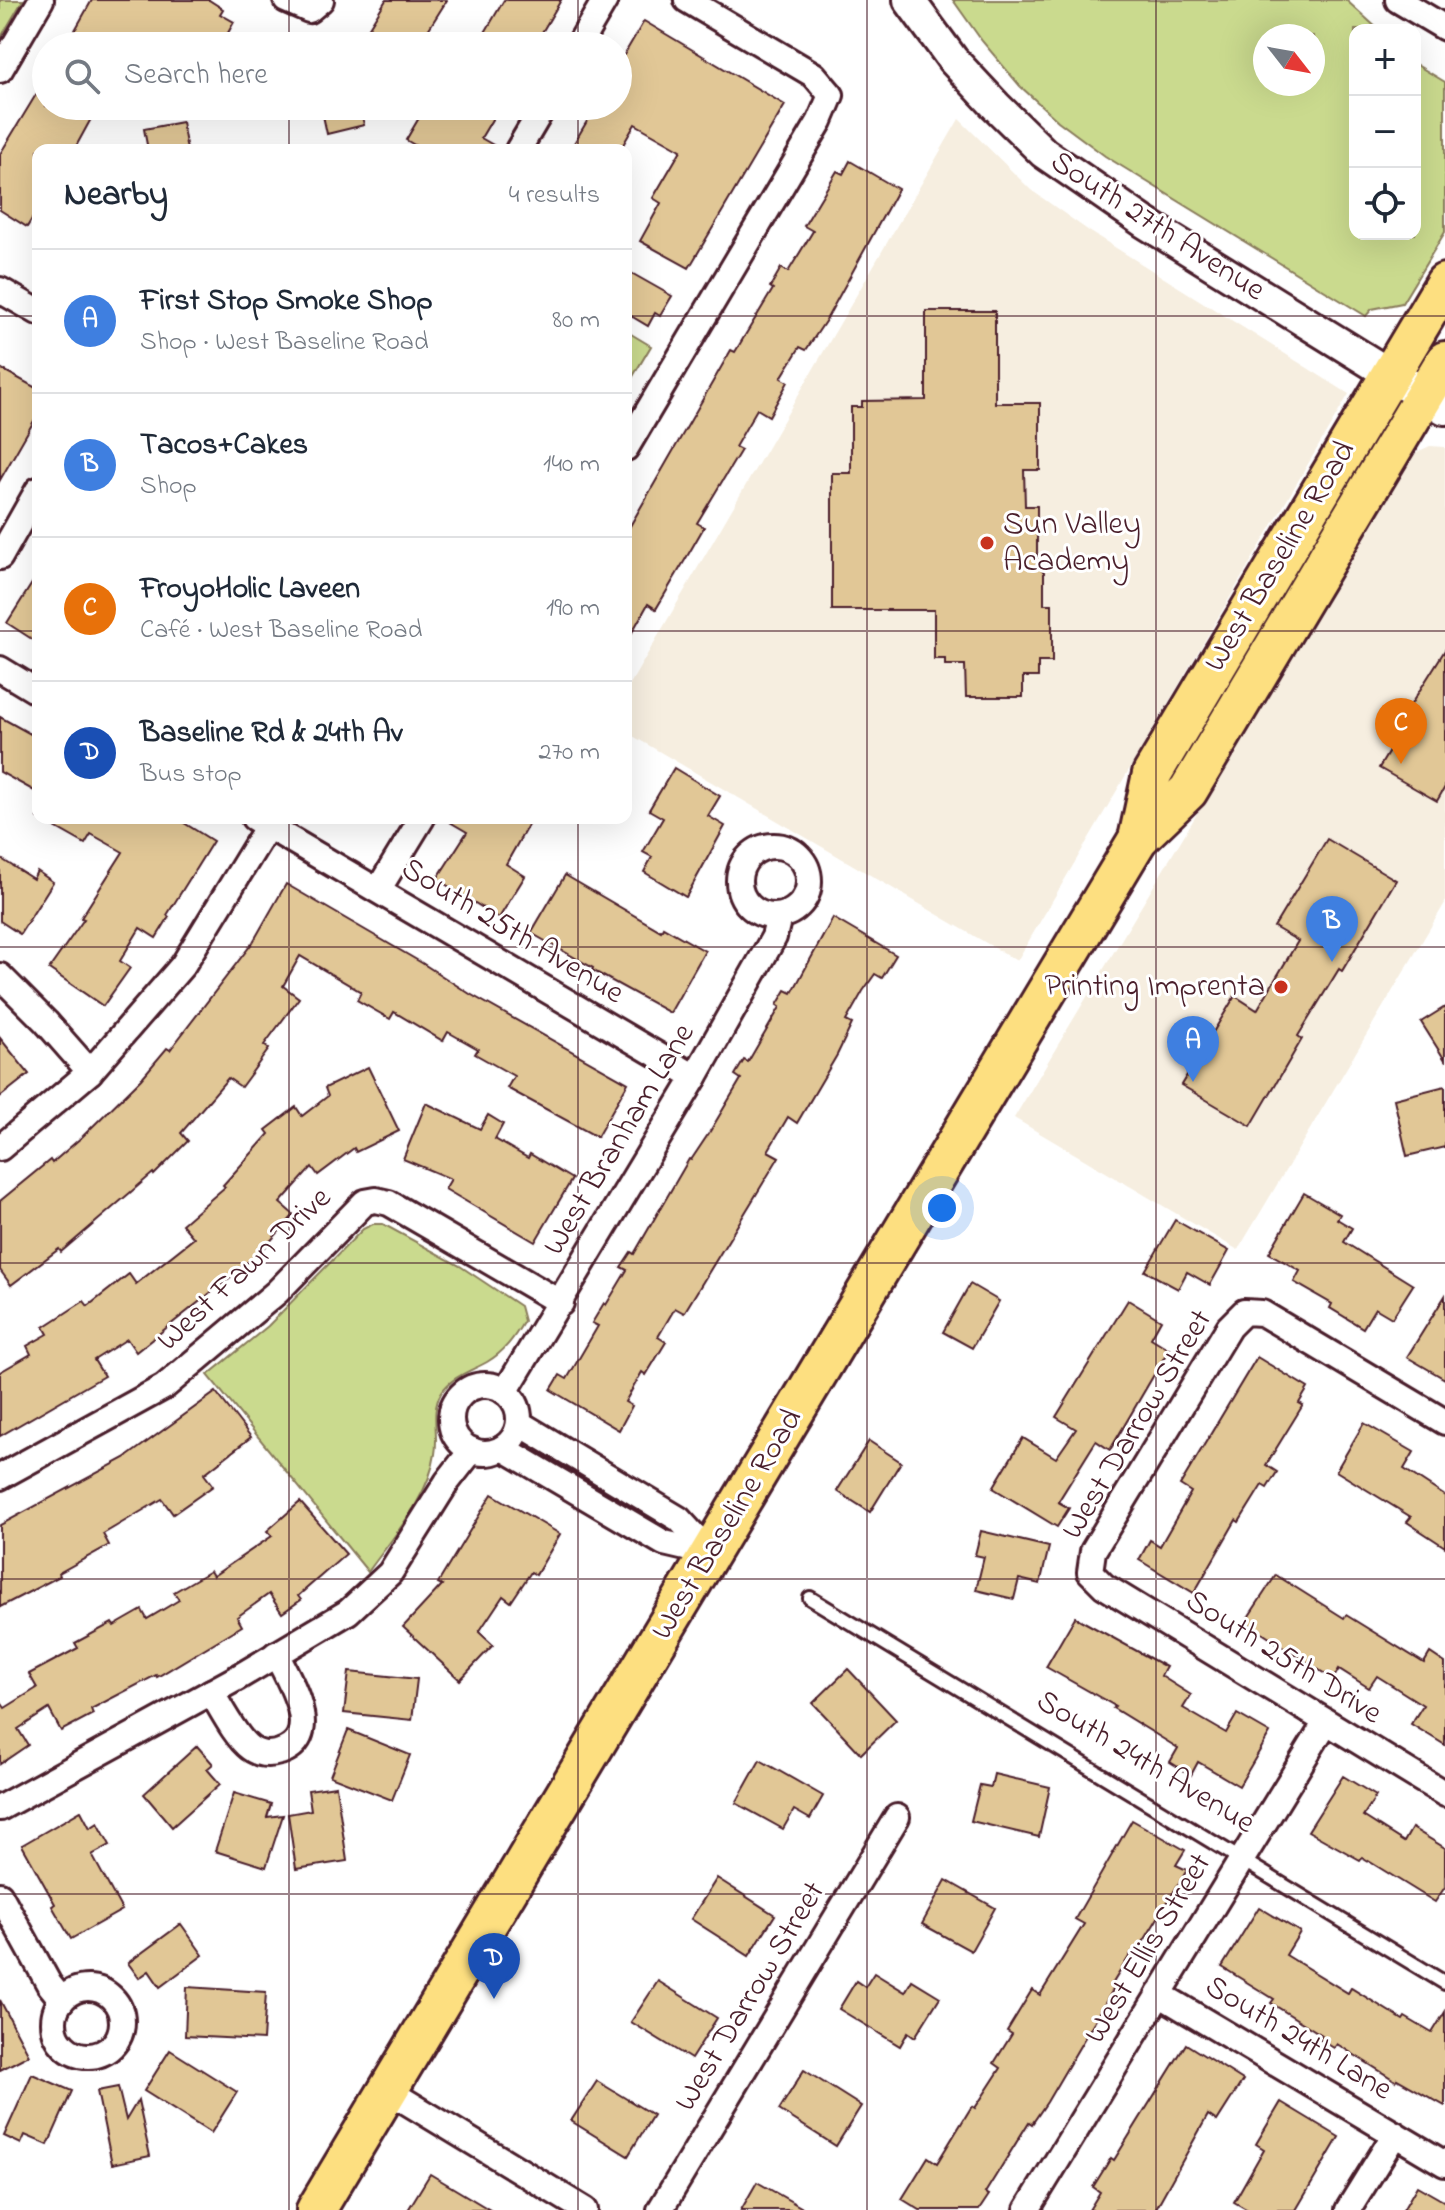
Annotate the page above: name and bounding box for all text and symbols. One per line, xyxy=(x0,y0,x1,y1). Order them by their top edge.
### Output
north arrow xyxy=(1253,24,1325,96)
map controls xyxy=(1349,24,1421,240)
button: + xyxy=(1349,24,1421,96)
search box xyxy=(32,32,632,120)
icon: search xyxy=(60,54,104,98)
text: Search here xyxy=(124,54,268,98)
button: − xyxy=(1349,96,1421,168)
street label: South 27th Avenue xyxy=(1040,140,1274,315)
button: locate xyxy=(1349,168,1421,240)
text: Nearby xyxy=(64,171,168,221)
text: 4 results xyxy=(509,177,600,215)
text: First Stop Smoke Shop xyxy=(140,280,433,324)
text: A xyxy=(82,302,98,340)
text: 80 m xyxy=(552,302,600,340)
text: Shop · West Baseline Road xyxy=(140,324,429,362)
text: Tacos+Cakes xyxy=(140,424,308,468)
street label: West Baseline Road xyxy=(1193,432,1369,682)
text: B xyxy=(81,446,99,484)
text: 140 m xyxy=(543,446,600,484)
text: Shop xyxy=(140,468,197,506)
place label: Sun Valley Academy xyxy=(1003,502,1141,586)
marker: Sun Valley Academy xyxy=(978,534,996,552)
text: FroyoHolic Laveen xyxy=(140,568,360,612)
text: C xyxy=(83,590,97,628)
text: 190 m xyxy=(546,590,600,628)
text: Café · West Baseline Road xyxy=(140,612,422,650)
pin: C xyxy=(1375,698,1427,764)
text: Baseline Rd & 24th Av xyxy=(140,712,403,756)
text: D xyxy=(80,734,100,772)
text: 270 m xyxy=(538,734,600,772)
text: Bus stop xyxy=(140,756,242,794)
street label: South 25th Avenue xyxy=(391,847,633,1018)
pin: B xyxy=(1306,896,1358,962)
place label: Printing Imprenta xyxy=(1044,964,1265,1011)
marker: Printing Imprenta xyxy=(1272,978,1290,996)
street label: West Branham Lane xyxy=(532,1015,708,1265)
pin: A xyxy=(1167,1016,1219,1082)
street label: West Fawn Drive xyxy=(147,1176,343,1363)
your location xyxy=(922,1188,962,1228)
street label: West Darrow Street xyxy=(1051,1301,1225,1549)
street label: West Baseline Road xyxy=(640,1400,816,1650)
street label: South 25th Drive xyxy=(1175,1579,1391,1738)
street label: South 24th Avenue xyxy=(1027,1679,1264,1847)
street label: West Ellis Street xyxy=(1073,1845,1225,2053)
street label: West Darrow Street xyxy=(664,1873,838,2121)
pin: D xyxy=(468,1933,520,1999)
street label: South 24th Lane xyxy=(1195,1964,1401,2114)

